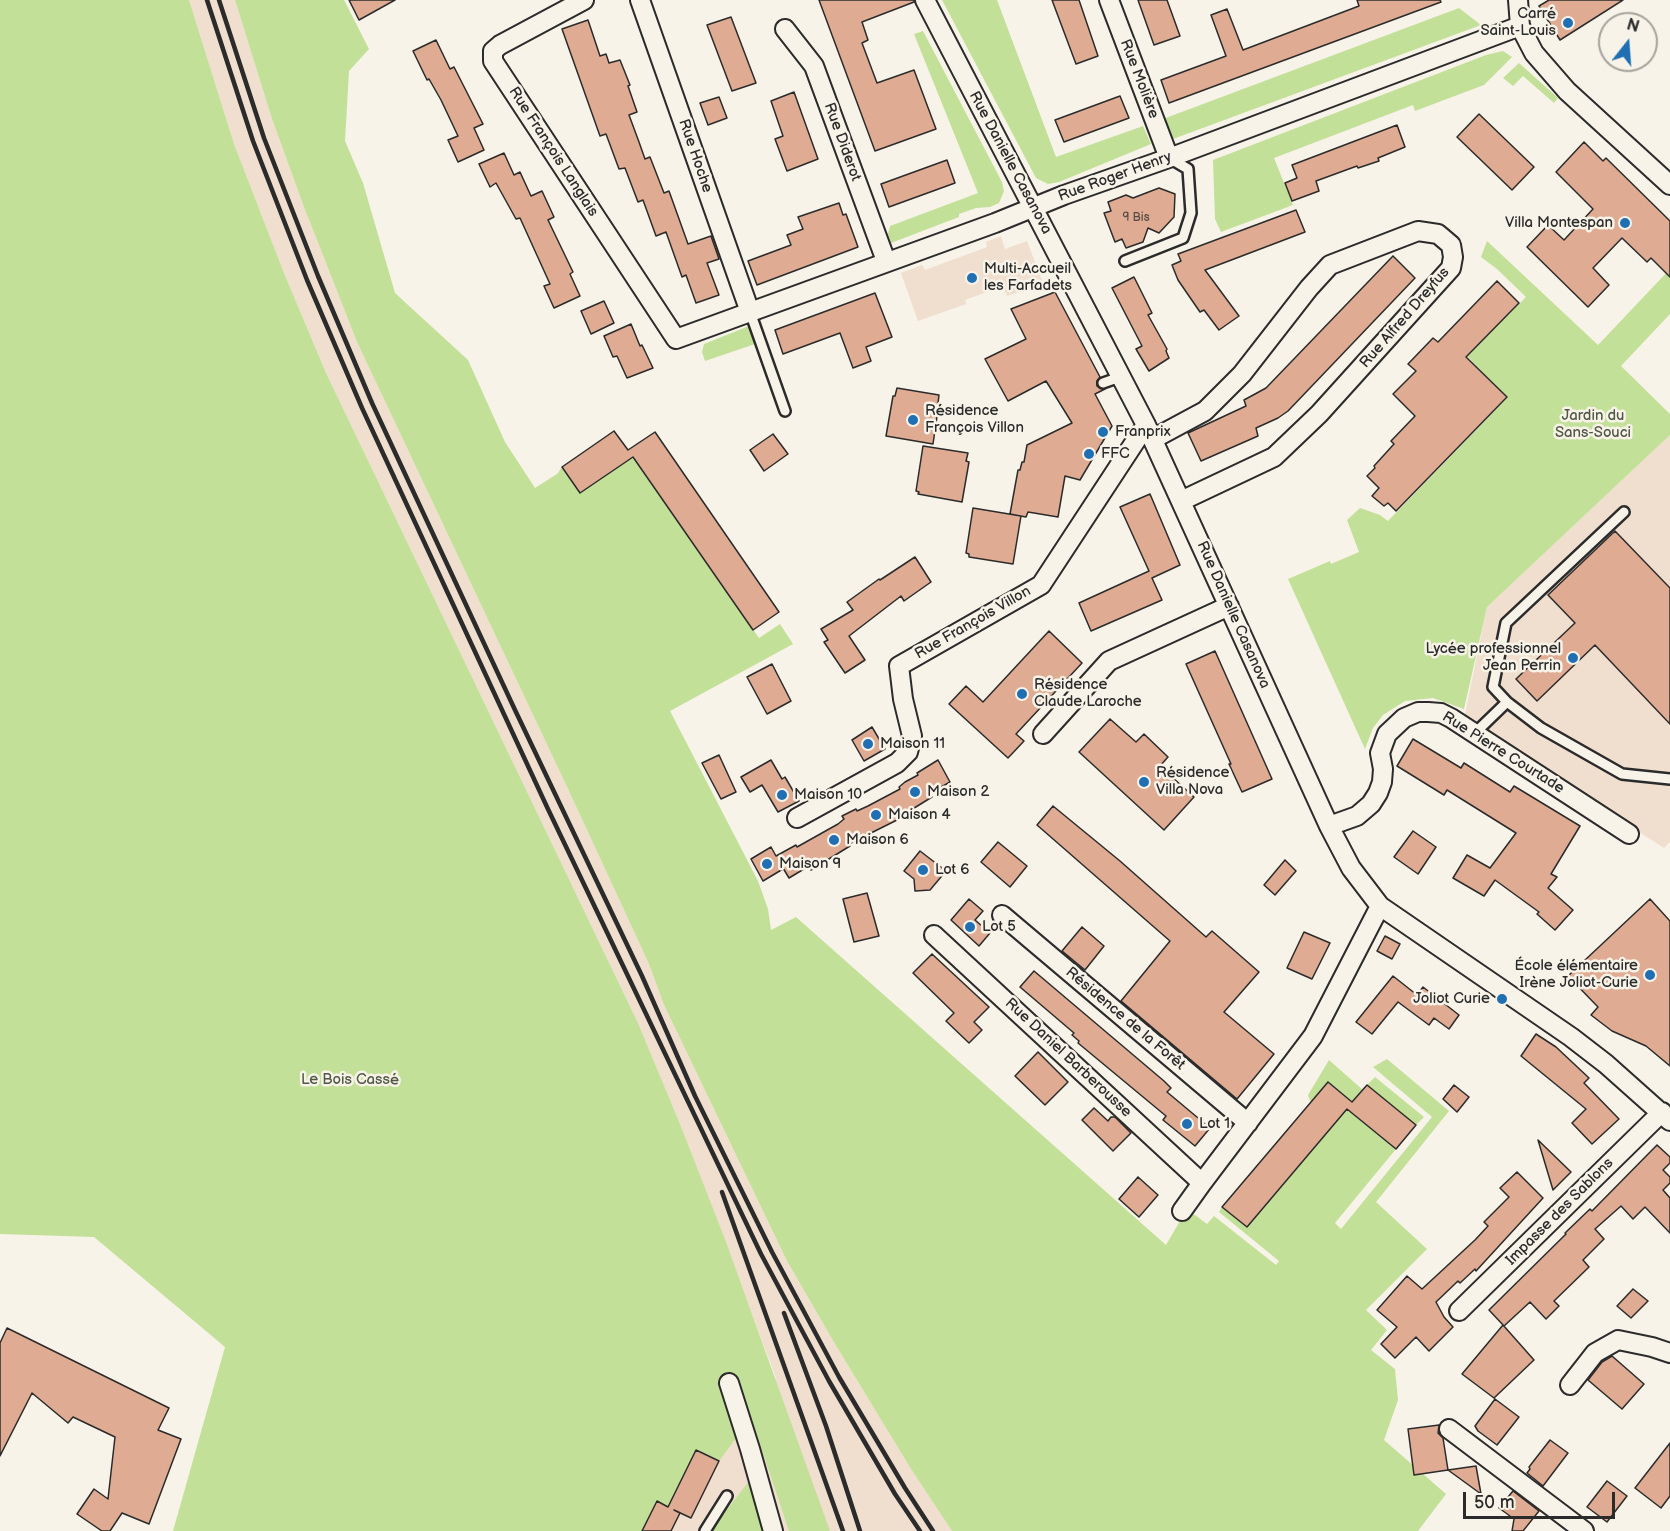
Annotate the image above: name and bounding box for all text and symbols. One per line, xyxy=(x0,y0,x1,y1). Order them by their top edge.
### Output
place label: Carré Saint-Louis xyxy=(1481,5,1556,40)
north arrow xyxy=(1598,12,1658,72)
text: N xyxy=(1624,15,1641,37)
marker: Carré Saint-Louis xyxy=(1561,16,1575,30)
street label: Rue Molière xyxy=(1116,37,1162,121)
street label: Rue François Langlais xyxy=(504,84,602,220)
street label: Rue Danielle Casanova xyxy=(965,89,1055,237)
street label: Rue Diderot xyxy=(820,100,864,184)
street label: Rue Hoche xyxy=(674,117,716,195)
street label: Rue Roger Henry xyxy=(1056,148,1174,206)
house number: 9 Bis xyxy=(1122,211,1150,225)
place label: Villa Montespan xyxy=(1505,214,1613,232)
marker: Villa Montespan xyxy=(1618,216,1632,230)
place label: Multi-Accueil les Farfadets xyxy=(984,260,1072,295)
street label: Rue Alfred Dreyfus xyxy=(1356,264,1454,372)
marker: Multi-Accueil les Farfadets xyxy=(965,271,979,285)
place label: Résidence François Villon xyxy=(925,402,1024,437)
park label: Jardin du Sans-Souci xyxy=(1555,407,1631,442)
marker: Résidence François Villon xyxy=(906,413,920,427)
place label: Franprix xyxy=(1115,423,1171,441)
marker: Franprix xyxy=(1096,425,1110,439)
place label: FFC xyxy=(1101,445,1130,463)
marker: FFC xyxy=(1082,447,1096,461)
street label: Rue Danielle Casanova xyxy=(1192,539,1274,691)
street label: Rue François Villon xyxy=(912,583,1034,663)
place label: Lycée professionnel Jean Perrin xyxy=(1425,640,1561,675)
marker: Lycée professionnel Jean Perrin xyxy=(1566,651,1580,665)
place label: Résidence Claude Laroche xyxy=(1034,676,1142,711)
marker: Résidence Claude Laroche xyxy=(1015,687,1029,701)
street label: Rue Pierre Courtade xyxy=(1439,708,1567,798)
place label: Maison 11 xyxy=(880,735,945,753)
marker: Maison 11 xyxy=(861,737,875,751)
place label: Résidence Villa Nova xyxy=(1156,764,1229,799)
marker: Résidence Villa Nova xyxy=(1137,775,1151,789)
place label: Maison 2 xyxy=(927,783,989,801)
marker: Maison 2 xyxy=(908,785,922,799)
place label: Maison 10 xyxy=(794,786,862,804)
marker: Maison 10 xyxy=(775,788,789,802)
place label: Maison 4 xyxy=(888,806,951,824)
marker: Maison 4 xyxy=(869,808,883,822)
place label: Maison 6 xyxy=(846,831,909,849)
marker: Maison 6 xyxy=(827,833,841,847)
place label: Maison 9 xyxy=(779,855,841,873)
marker: Maison 9 xyxy=(760,857,774,871)
place label: Lot 6 xyxy=(935,861,969,879)
marker: Lot 6 xyxy=(916,863,930,877)
place label: Lot 5 xyxy=(982,918,1016,936)
marker: Lot 5 xyxy=(963,920,977,934)
place label: École élémentaire Irène Joliot-Curie xyxy=(1515,957,1638,992)
street label: Résidence de la Forêt xyxy=(1062,964,1188,1074)
marker: École élémentaire Irène Joliot-Curie xyxy=(1643,968,1657,982)
place label: Joliot Curie xyxy=(1413,990,1490,1008)
marker: Joliot Curie xyxy=(1495,992,1509,1006)
street label: Rue Daniel Barberousse xyxy=(1001,995,1135,1121)
park label: Le Bois Cassé xyxy=(301,1071,399,1089)
place label: Lot 1 xyxy=(1199,1115,1230,1133)
marker: Lot 1 xyxy=(1180,1117,1194,1131)
street label: Impasse des Sablons xyxy=(1502,1154,1618,1270)
scale bar xyxy=(1466,1480,1618,1518)
text: 50 m xyxy=(1474,1492,1515,1513)

